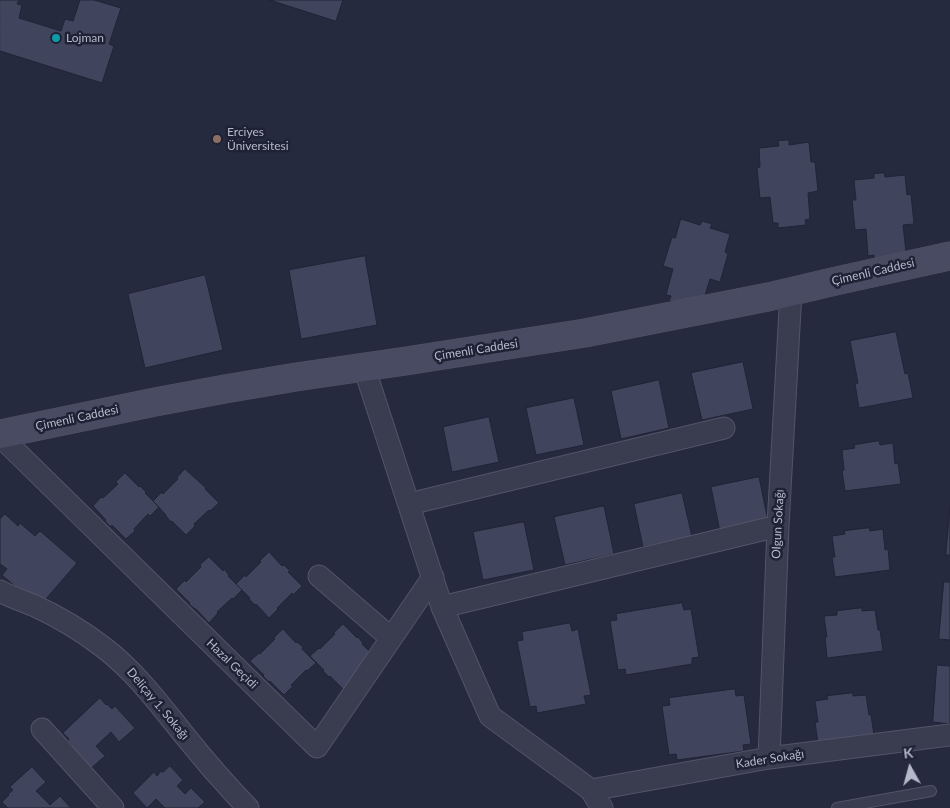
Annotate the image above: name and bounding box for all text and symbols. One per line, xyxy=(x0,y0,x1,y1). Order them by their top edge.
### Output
place label: Lojman xyxy=(66,31,104,45)
marker: Lojman xyxy=(50,32,62,44)
place label: Erciyes Üniversitesi xyxy=(227,125,289,153)
marker: Erciyes Üniversitesi xyxy=(211,133,223,145)
street label: Çimenli Caddesi xyxy=(830,255,916,289)
street label: Çimenli Caddesi xyxy=(433,336,519,364)
street label: Çimenli Caddesi xyxy=(34,402,120,434)
street label: Olgun Sokağı xyxy=(769,489,787,559)
street label: Hazal Geçidi xyxy=(203,636,261,692)
street label: Deliçay 1. Sokağı xyxy=(124,665,192,743)
north arrow xyxy=(885,743,935,793)
text: K xyxy=(902,744,914,762)
street label: Kader Sokağı xyxy=(735,747,805,771)

